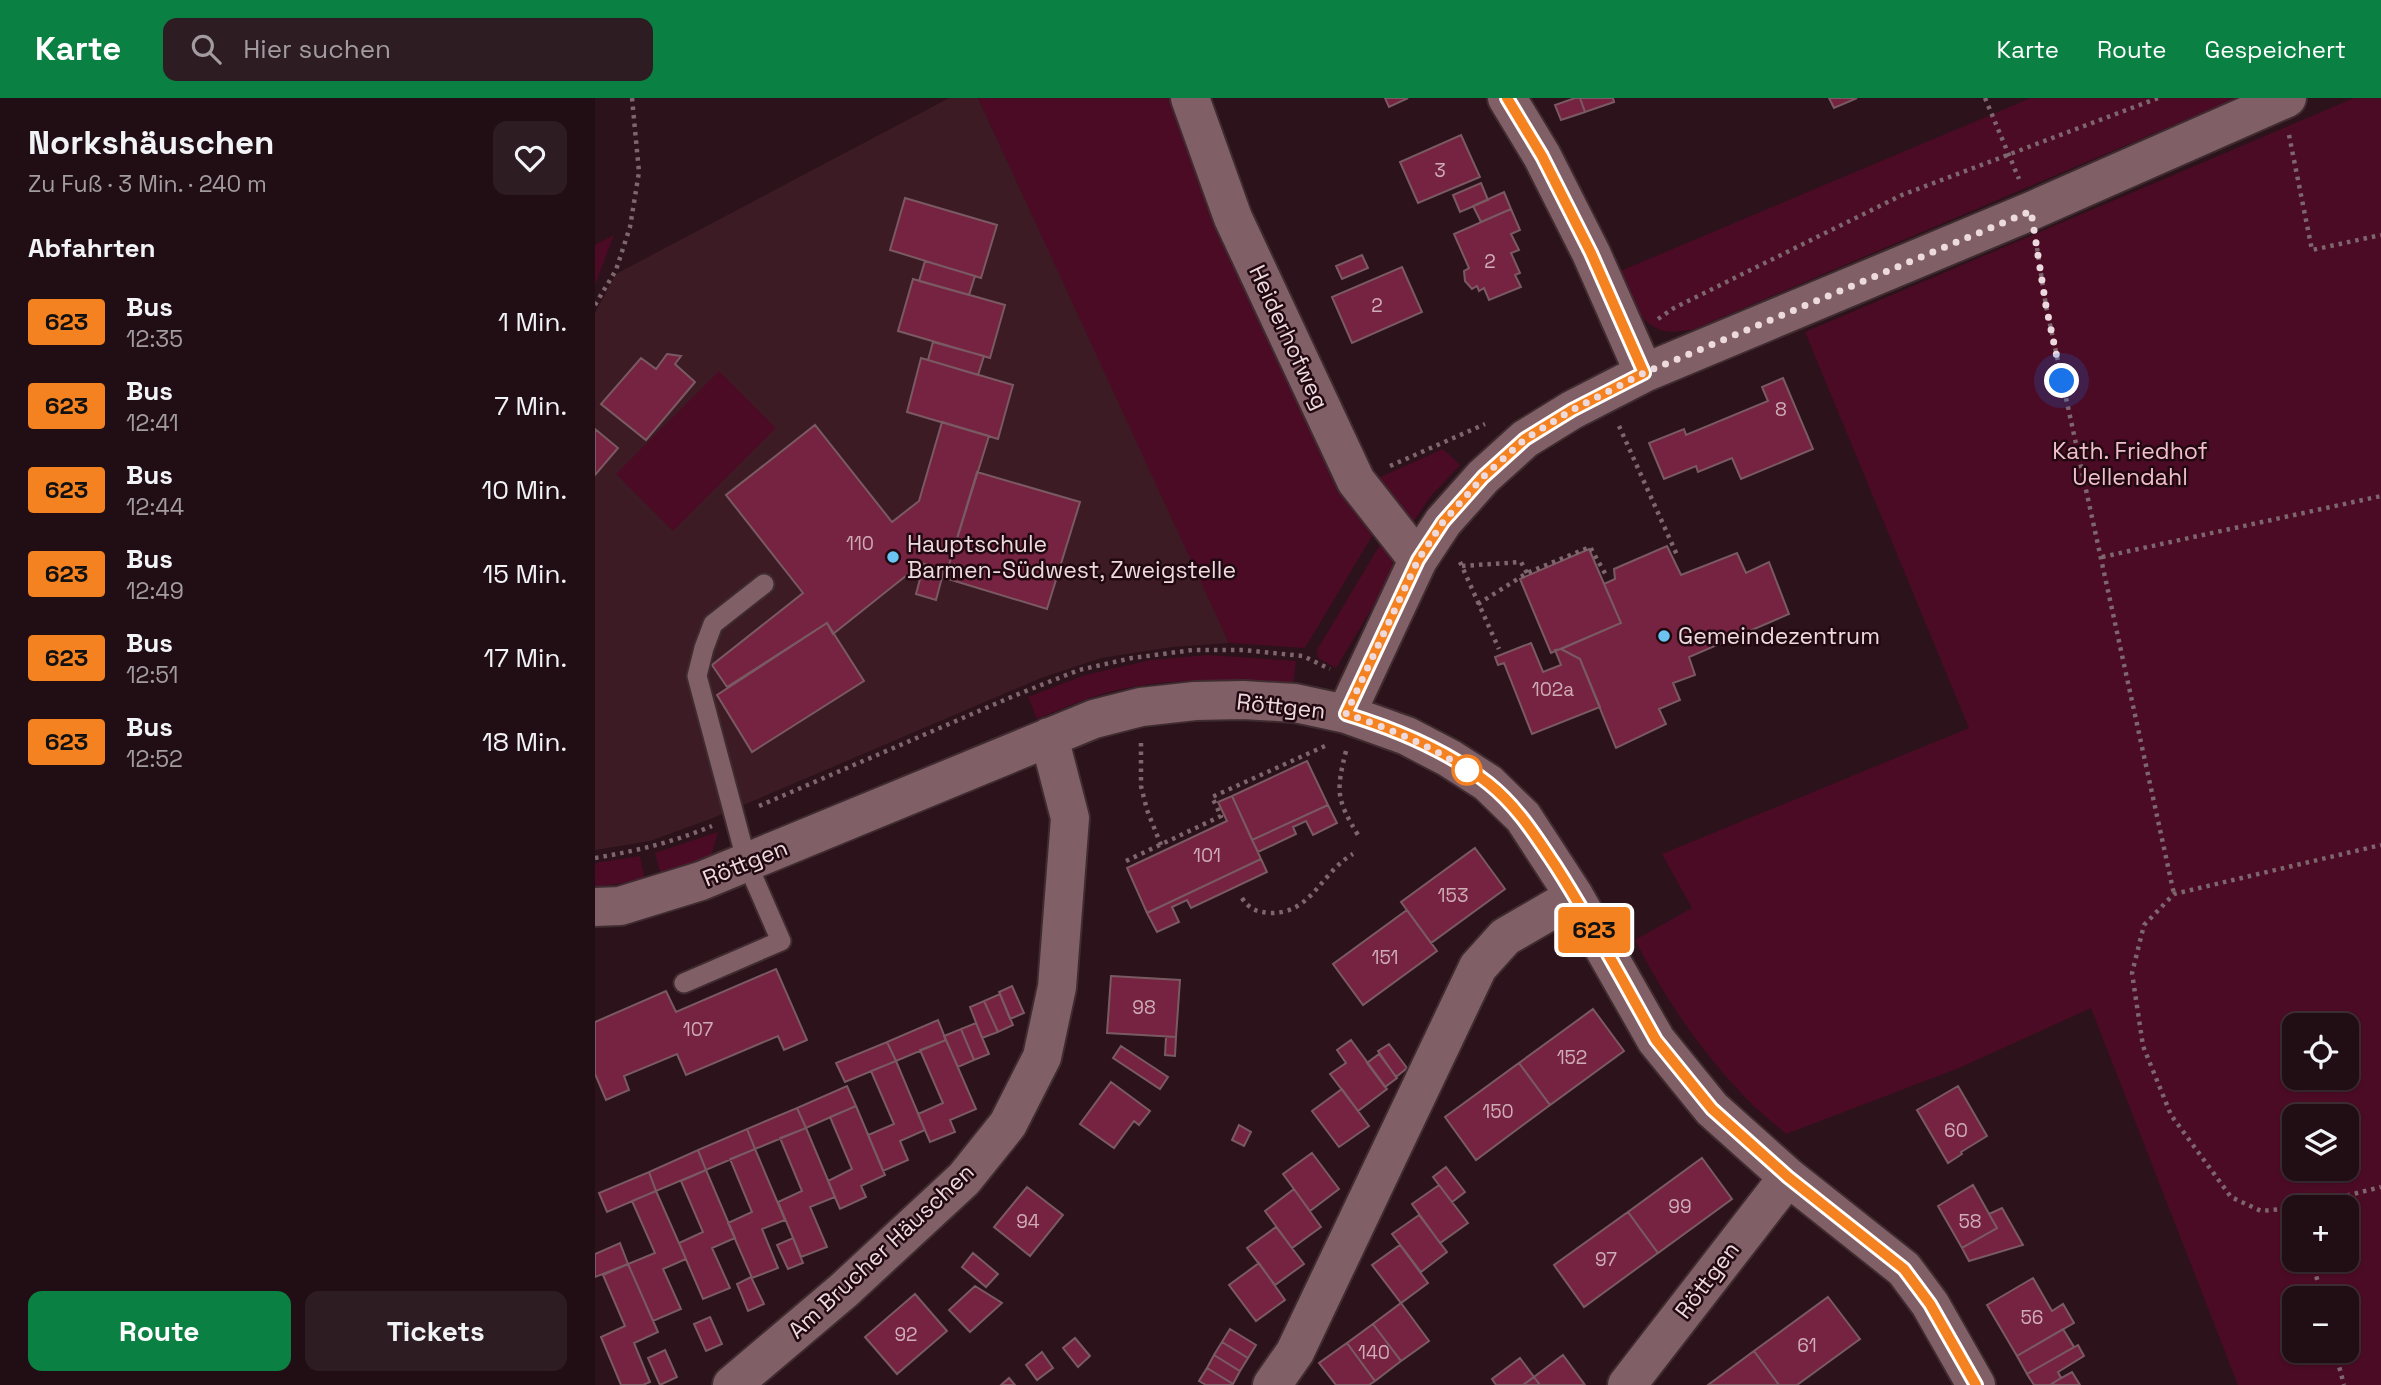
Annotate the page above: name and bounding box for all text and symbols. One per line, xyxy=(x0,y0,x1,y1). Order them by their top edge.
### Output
search box xyxy=(163,18,653,81)
text: Karte xyxy=(35,28,121,70)
icon: search xyxy=(187,30,225,68)
text: Hier suchen xyxy=(243,32,391,66)
text: Karte xyxy=(1997,34,2059,65)
text: Route xyxy=(2097,34,2166,65)
text: Gespeichert xyxy=(2204,34,2346,65)
button: heart xyxy=(493,121,567,195)
text: Norkshäuschen xyxy=(28,122,274,164)
house number: 3 xyxy=(1434,158,1446,183)
text: Zu Fuß · 3 Min. · 240 m xyxy=(28,169,267,199)
text: Abfahrten xyxy=(28,231,156,265)
house number: 2 xyxy=(1484,249,1496,274)
street label: Heiderhofweg xyxy=(1242,260,1336,414)
text: Bus xyxy=(126,290,173,324)
house number: 2 xyxy=(1371,293,1383,318)
text: 1 Min. xyxy=(498,305,567,339)
text: 623 xyxy=(45,306,88,337)
text: 12:35 xyxy=(126,324,183,354)
your location xyxy=(2044,363,2079,398)
text: Bus xyxy=(126,374,173,408)
text: 7 Min. xyxy=(494,389,567,423)
text: 623 xyxy=(45,390,88,421)
house number: 8 xyxy=(1775,397,1787,422)
text: 12:41 xyxy=(126,408,179,438)
park label: Kath. Friedhof Uellendahl xyxy=(2052,436,2208,492)
text: Bus xyxy=(126,458,173,492)
text: 10 Min. xyxy=(481,473,567,507)
text: 623 xyxy=(45,474,88,505)
text: 12:44 xyxy=(126,492,184,522)
place label: Hauptschule Barmen-Südwest, Zweigstelle xyxy=(907,529,1236,585)
house number: 110 xyxy=(846,531,874,556)
text: Bus xyxy=(126,542,173,576)
marker: Hauptschule Barmen-Südwest, Zweigstelle xyxy=(885,549,901,565)
text: 15 Min. xyxy=(482,557,567,591)
text: 623 xyxy=(45,558,88,589)
text: 12:49 xyxy=(126,576,184,606)
place label: Gemeindezentrum xyxy=(1678,621,1880,651)
text: Bus xyxy=(126,626,173,660)
marker: Gemeindezentrum xyxy=(1656,628,1672,644)
text: 17 Min. xyxy=(483,641,567,675)
text: 623 xyxy=(45,642,88,673)
text: 12:51 xyxy=(126,660,178,690)
house number: 102a xyxy=(1532,677,1574,702)
street label: Röttgen xyxy=(1235,686,1327,726)
text: Bus xyxy=(126,710,173,744)
text: 18 Min. xyxy=(482,725,567,759)
text: 623 xyxy=(45,726,88,757)
text: 12:52 xyxy=(126,744,183,774)
unlabelled marker xyxy=(1452,755,1482,785)
street label: Röttgen xyxy=(698,832,792,894)
house number: 101 xyxy=(1193,843,1221,868)
house number: 153 xyxy=(1438,883,1468,908)
line badge: 623 xyxy=(1554,907,1634,953)
text: 623 xyxy=(1572,914,1616,945)
house number: 151 xyxy=(1372,945,1399,970)
house number: 98 xyxy=(1132,995,1156,1020)
map controls xyxy=(2282,1013,2359,1363)
button: locate xyxy=(2282,1013,2359,1090)
house number: 107 xyxy=(683,1017,714,1042)
house number: 152 xyxy=(1557,1045,1587,1070)
house number: 150 xyxy=(1482,1099,1514,1124)
button: layers xyxy=(2282,1104,2359,1181)
house number: 60 xyxy=(1944,1118,1968,1143)
street label: Am Brucher Häuschen xyxy=(782,1157,980,1345)
house number: 99 xyxy=(1668,1194,1692,1219)
button: + xyxy=(2282,1195,2359,1272)
house number: 94 xyxy=(1016,1209,1040,1234)
house number: 58 xyxy=(1958,1209,1982,1234)
street label: Röttgen xyxy=(1668,1235,1746,1325)
house number: 97 xyxy=(1595,1247,1617,1272)
button: − xyxy=(2282,1286,2359,1363)
button: Route xyxy=(28,1291,291,1371)
button: Tickets xyxy=(305,1291,567,1371)
house number: 56 xyxy=(2020,1305,2044,1330)
house number: 92 xyxy=(894,1322,918,1347)
house number: 61 xyxy=(1797,1333,1817,1358)
house number: 140 xyxy=(1358,1340,1390,1365)

